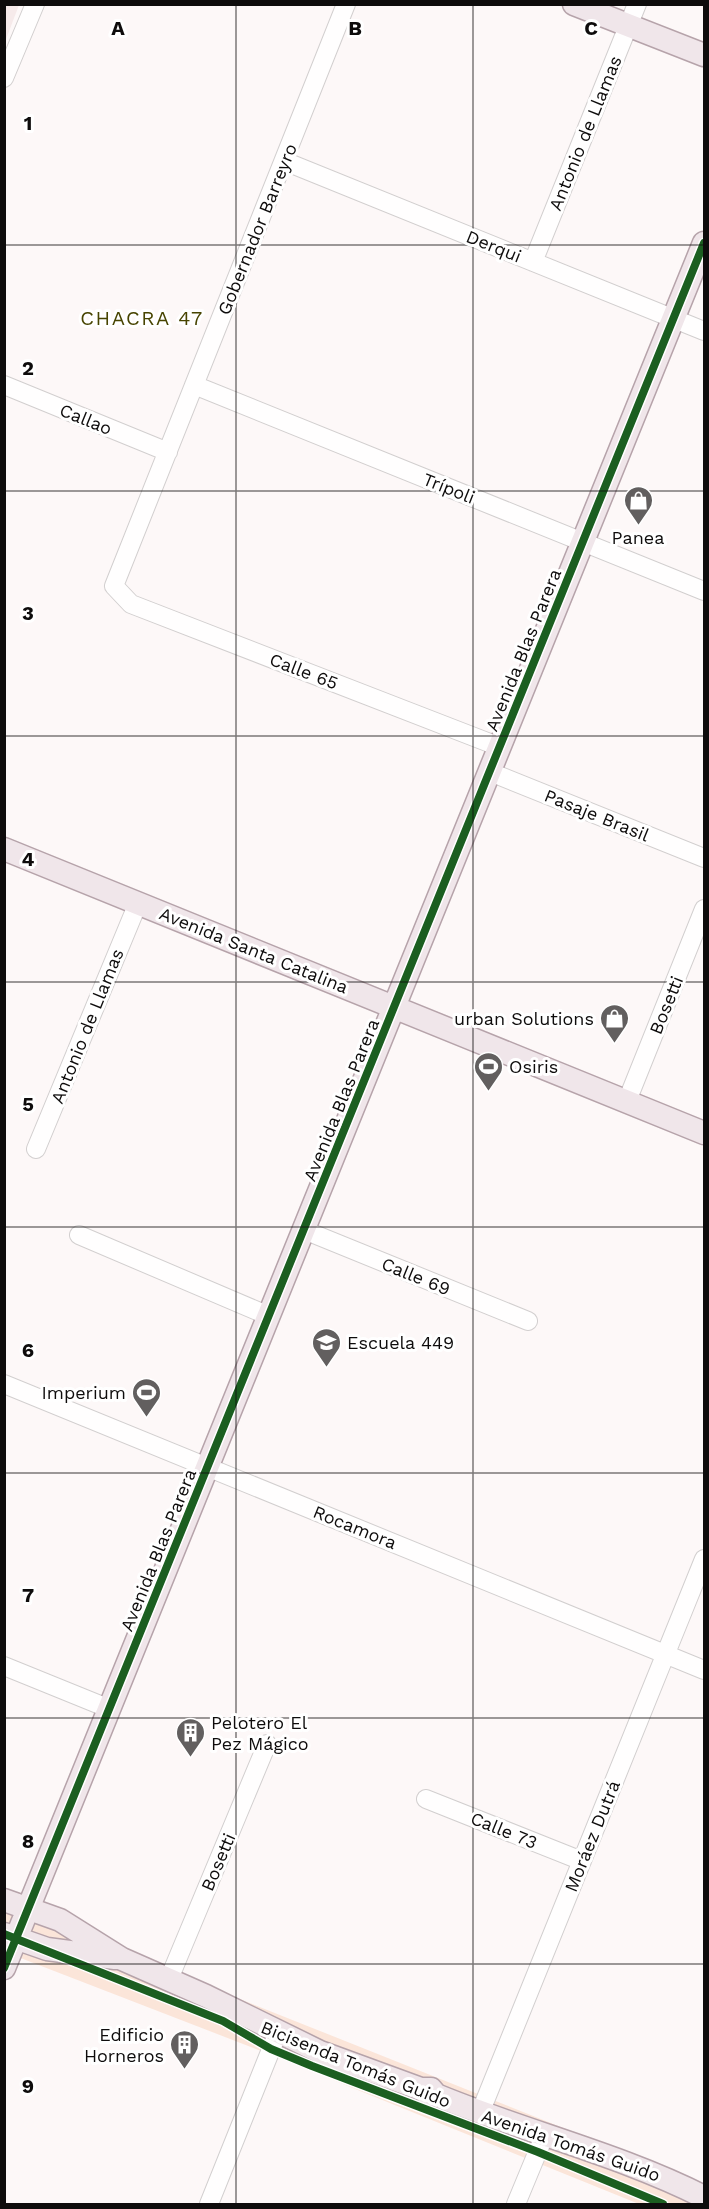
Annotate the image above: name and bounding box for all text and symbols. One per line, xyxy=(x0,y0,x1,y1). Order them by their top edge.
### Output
text: A xyxy=(111,16,125,40)
text: B xyxy=(348,16,362,40)
text: C xyxy=(584,16,598,40)
street label: Antonio de Llamas xyxy=(544,52,626,214)
text: 1 xyxy=(24,111,32,135)
street label: Gobernador Barreyro xyxy=(213,140,301,318)
street label: Derqui xyxy=(463,225,525,267)
district label: CHACRA 47 xyxy=(80,306,204,330)
text: 2 xyxy=(22,356,34,380)
street label: Callao xyxy=(57,399,115,439)
street label: Trípoli xyxy=(420,468,478,508)
shop icon: Panea xyxy=(622,484,654,526)
place label: Panea xyxy=(612,527,664,548)
street label: Avenida Blas Parera xyxy=(481,566,565,734)
text: 3 xyxy=(22,601,34,625)
street label: Calle 65 xyxy=(267,648,341,694)
street label: Pasaje Brasil xyxy=(542,784,653,846)
text: 4 xyxy=(22,847,35,871)
street label: Avenida Santa Catalina xyxy=(157,902,351,998)
street label: Antonio de Llamas xyxy=(46,945,128,1107)
street label: Bosetti xyxy=(645,973,687,1037)
shop icon: urban Solutions xyxy=(599,1002,631,1044)
place label: urban Solutions xyxy=(454,1008,594,1029)
street label: Avenida Blas Parera xyxy=(299,1016,383,1184)
sports icon: Osiris xyxy=(472,1050,504,1092)
place label: Osiris xyxy=(509,1056,558,1077)
text: 5 xyxy=(22,1092,34,1116)
street label: Calle 69 xyxy=(379,1253,453,1299)
school or university icon: Escuela 449 xyxy=(310,1326,342,1368)
place label: Escuela 449 xyxy=(347,1332,454,1353)
text: 6 xyxy=(22,1338,34,1362)
sports icon: Imperium xyxy=(131,1376,163,1418)
place label: Imperium xyxy=(42,1382,126,1403)
street label: Avenida Blas Parera xyxy=(116,1466,200,1634)
street label: Rocamora xyxy=(310,1501,400,1553)
text: 7 xyxy=(22,1583,34,1607)
place label: Pelotero El Pez Mágico xyxy=(211,1712,309,1754)
building icon: Pelotero El Pez Mágico xyxy=(174,1716,206,1758)
street label: Moráez Dutrá xyxy=(560,1777,624,1895)
street label: Calle 73 xyxy=(468,1807,540,1853)
text: 8 xyxy=(22,1829,34,1853)
street label: Bosetti xyxy=(196,1830,240,1894)
street label: Bicisenda Tomás Guido xyxy=(258,2016,454,2112)
place label: Edificio Horneros xyxy=(84,2024,164,2066)
building icon: Edificio Horneros xyxy=(169,2028,201,2070)
text: 9 xyxy=(22,2074,34,2098)
street label: Avenida Tomás Guido xyxy=(479,2105,663,2185)

